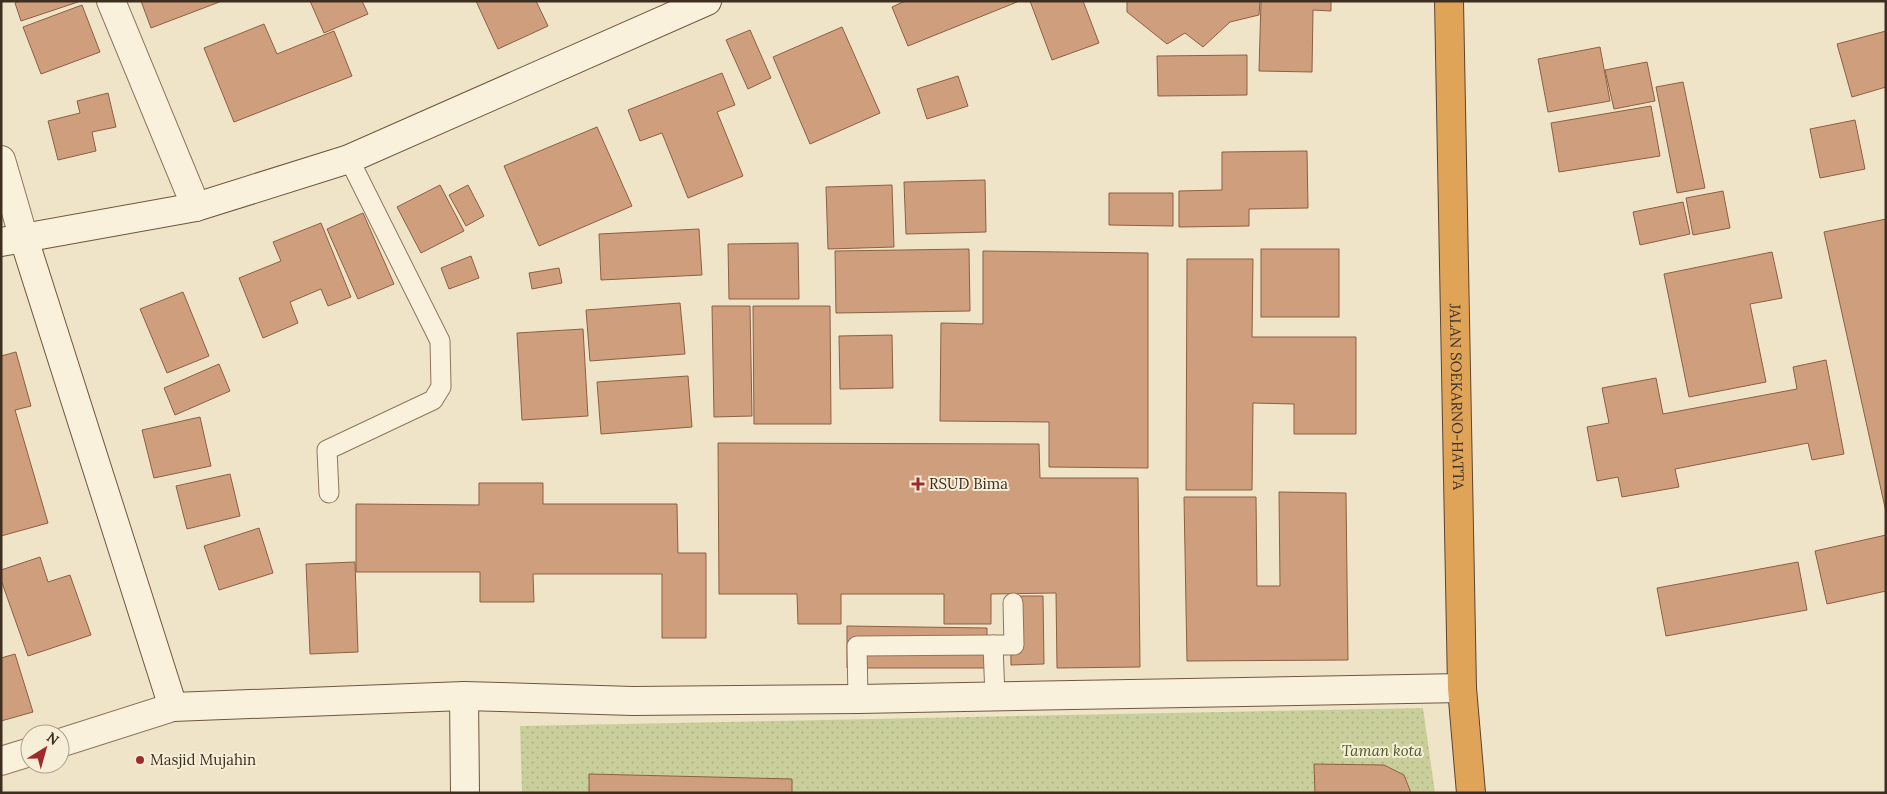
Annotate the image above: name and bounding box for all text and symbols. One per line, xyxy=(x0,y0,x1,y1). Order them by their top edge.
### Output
street label: JALAN SOEKARNO-HATTA xyxy=(1446,303,1468,491)
place label: RSUD Bima xyxy=(929,474,1008,493)
marker: RSUD Bima xyxy=(911,477,925,491)
north arrow xyxy=(20,724,70,774)
text: N xyxy=(43,728,63,749)
park label: Taman kota xyxy=(1342,741,1423,760)
place label: Masjid Mujahin xyxy=(150,750,256,769)
marker: Masjid Mujahin xyxy=(134,754,146,766)

